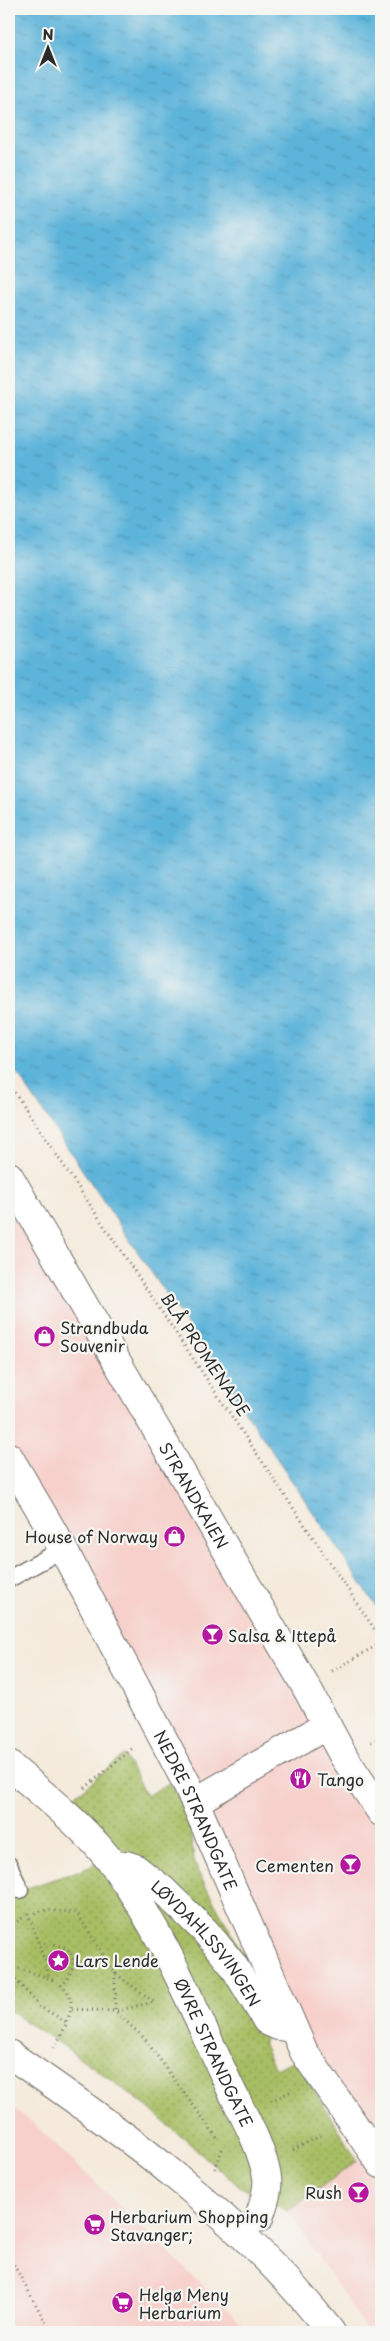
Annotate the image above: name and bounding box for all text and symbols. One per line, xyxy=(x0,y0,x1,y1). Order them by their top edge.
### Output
north arrow xyxy=(22,22,72,72)
text: N xyxy=(42,24,54,45)
street label: BLÅ PROMENADE xyxy=(156,1287,256,1421)
place label: Strandbuda Souvenir xyxy=(60,1315,149,1357)
shop icon: Strandbuda Souvenir xyxy=(32,1324,56,1348)
street label: STRANDKAIEN xyxy=(154,1437,235,1553)
place label: House of Norway xyxy=(25,1524,158,1548)
shop icon: House of Norway xyxy=(162,1524,186,1548)
bar icon: Salsa & Ittepå xyxy=(200,1623,224,1647)
place label: Salsa & Ittepå xyxy=(228,1623,337,1647)
street label: NEDRE STRANDGATE xyxy=(149,1726,244,1894)
restaurant icon: Tango xyxy=(289,1767,313,1791)
place label: Tango xyxy=(317,1767,364,1791)
place label: Cementen xyxy=(255,1853,334,1877)
bar icon: Cementen xyxy=(338,1853,362,1877)
street label: LØVDAHLSSVINGEN xyxy=(147,1873,267,2011)
place icon: Lars Lende xyxy=(47,1948,71,1972)
place label: Lars Lende xyxy=(75,1948,159,1972)
street label: ØVRE STRANDGATE xyxy=(169,1974,260,2131)
place label: Rush xyxy=(305,2180,342,2204)
bar icon: Rush xyxy=(346,2180,370,2204)
place label: Herbarium Shopping Stavanger; xyxy=(110,2204,268,2246)
supermarket icon: Herbarium Shopping Stavanger; xyxy=(82,2213,106,2237)
place label: Helgø Meny Herbarium xyxy=(139,2282,229,2324)
supermarket icon: Helgø Meny Herbarium xyxy=(111,2291,135,2315)

